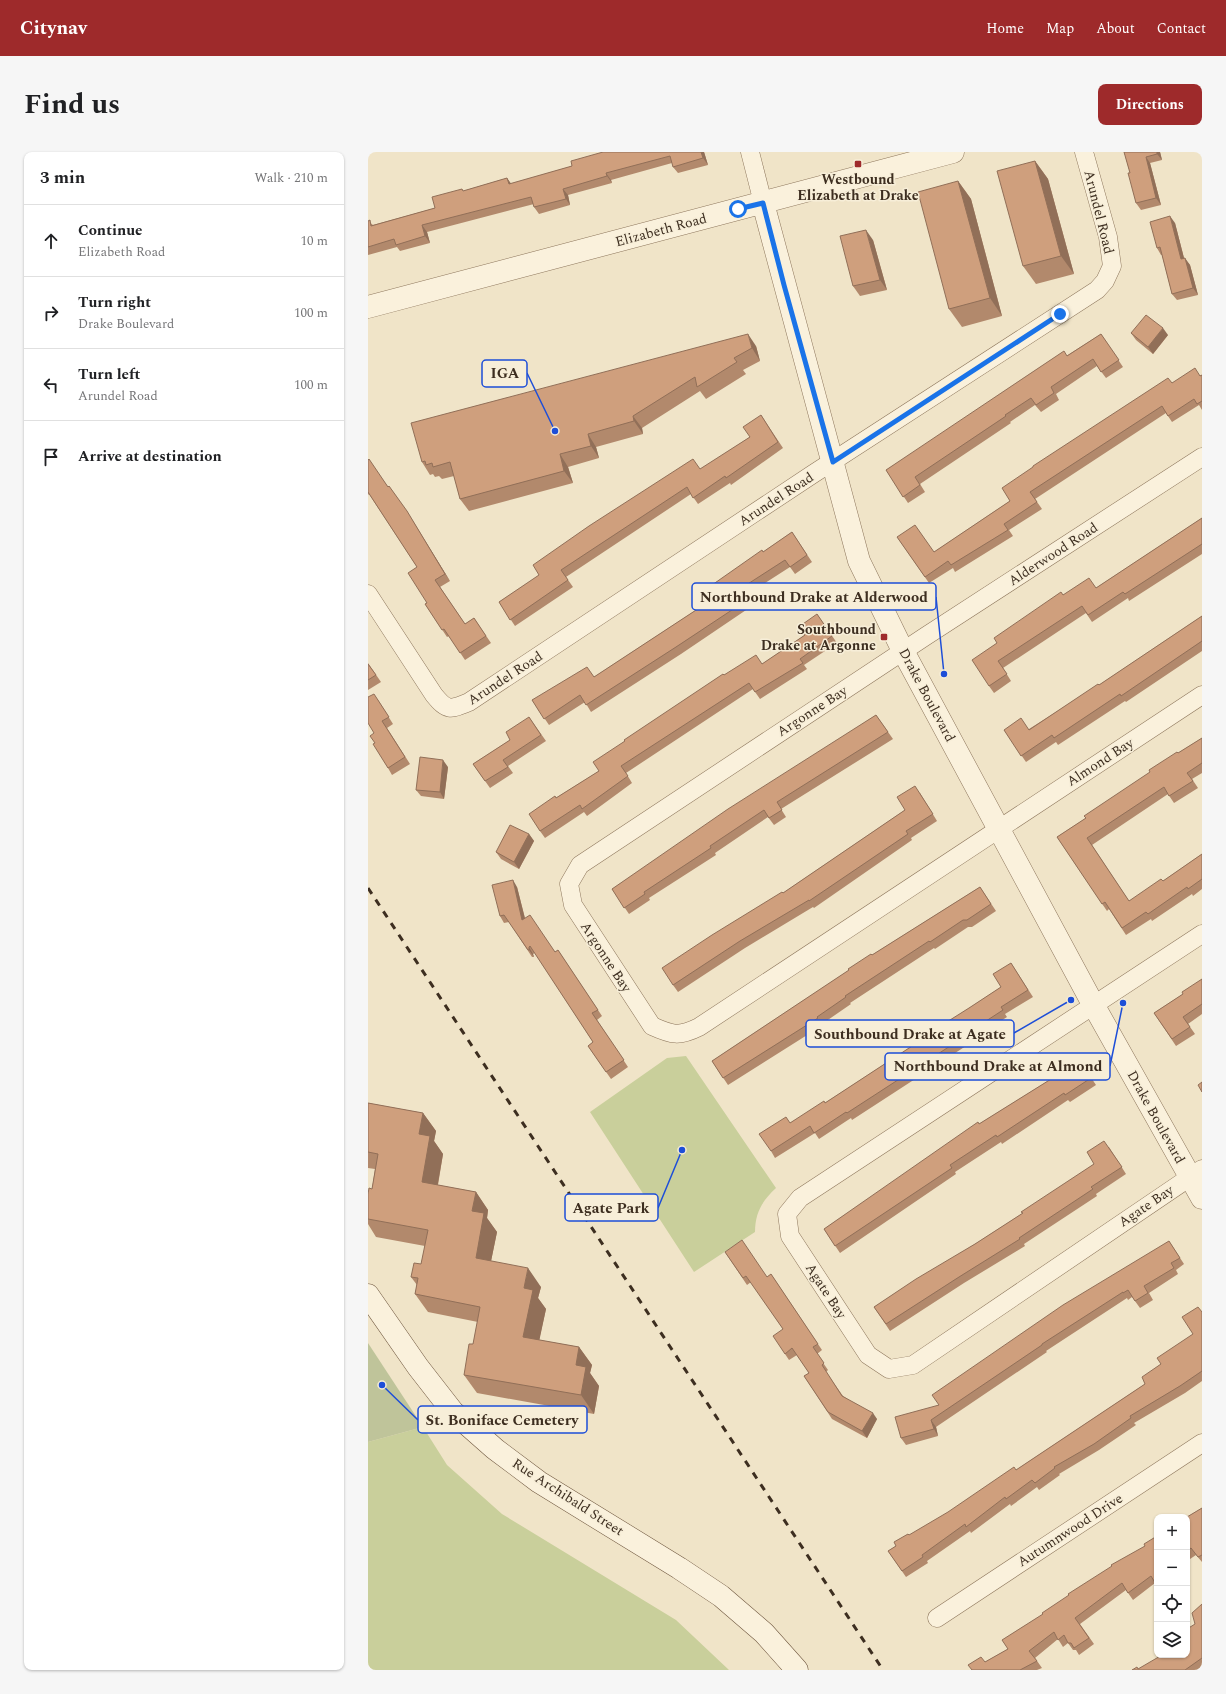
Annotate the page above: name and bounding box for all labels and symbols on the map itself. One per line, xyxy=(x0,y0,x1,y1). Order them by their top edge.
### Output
marker: Westbound Elizabeth at Drake xyxy=(853,159,863,169)
street label: Arundel Road xyxy=(1078,168,1120,256)
place label: Westbound Elizabeth at Drake xyxy=(797,169,919,206)
route start xyxy=(729,200,747,218)
street label: Elizabeth Road xyxy=(613,208,709,252)
route end xyxy=(1051,305,1069,323)
callout: IGA xyxy=(482,360,527,387)
text: IGA xyxy=(491,362,520,385)
street label: Arundel Road xyxy=(734,467,818,531)
street label: Alderwood Road xyxy=(1004,517,1102,591)
callout: Northbound Drake at Alderwood xyxy=(692,583,936,610)
text: Northbound Drake at Alderwood xyxy=(700,586,928,609)
place label: Southbound Drake at Argonne xyxy=(761,619,876,656)
marker: Southbound Drake at Argonne xyxy=(879,632,889,642)
street label: Drake Boulevard xyxy=(893,644,961,746)
street label: Arundel Road xyxy=(463,646,547,710)
street label: Argonne Bay xyxy=(773,680,853,742)
street label: Almond Bay xyxy=(1062,732,1139,792)
street label: Argonne Bay xyxy=(575,918,637,998)
callout: Southbound Drake at Agate xyxy=(806,1020,1014,1047)
text: Southbound Drake at Agate xyxy=(814,1023,1006,1046)
callout: Northbound Drake at Almond xyxy=(885,1053,1110,1080)
text: Northbound Drake at Almond xyxy=(894,1055,1103,1078)
street label: Drake Boulevard xyxy=(1122,1067,1190,1168)
street label: Agate Bay xyxy=(1114,1179,1179,1232)
callout: Agate Park xyxy=(565,1194,658,1221)
text: Agate Park xyxy=(572,1197,650,1220)
street label: Agate Bay xyxy=(800,1259,853,1324)
callout: St. Boniface Cemetery xyxy=(418,1406,587,1433)
text: St. Boniface Cemetery xyxy=(426,1409,579,1432)
street label: Rue Archibald Street xyxy=(508,1453,628,1541)
street label: Autumnwood Drive xyxy=(1013,1488,1127,1572)

